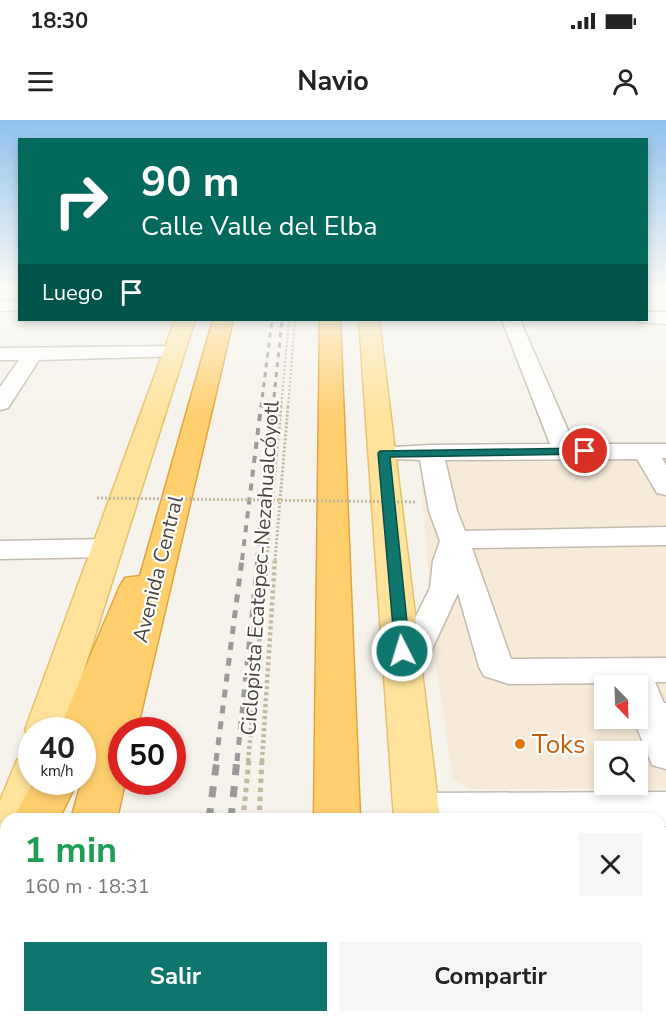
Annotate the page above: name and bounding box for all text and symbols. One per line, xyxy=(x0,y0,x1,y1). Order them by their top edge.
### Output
text: 18:30 xyxy=(30,6,88,36)
text: Navio xyxy=(297,63,369,100)
icon: menu xyxy=(24,65,57,98)
icon: person xyxy=(609,65,642,98)
text: 90 m xyxy=(141,154,240,211)
icon: right xyxy=(42,162,120,240)
text: Calle Valle del Elba xyxy=(141,208,378,245)
icon: arrive xyxy=(115,276,148,309)
text: Luego xyxy=(42,278,103,308)
street label: Ciclopista Ecatepec-Nezahualcóyotl xyxy=(234,399,286,736)
pin xyxy=(559,425,610,476)
icon: arrive xyxy=(568,434,601,467)
street label: Avenida Central xyxy=(126,492,190,646)
position arrow xyxy=(370,619,434,683)
north arrow xyxy=(594,675,648,729)
map controls xyxy=(594,675,648,795)
speed limit sign: 50 xyxy=(108,717,186,795)
place label: Toks xyxy=(532,727,585,762)
text: 40 xyxy=(39,728,75,769)
marker: Toks xyxy=(513,737,527,751)
button: search xyxy=(594,741,648,795)
text: km/h xyxy=(40,761,74,781)
text: 1 min xyxy=(24,826,117,875)
button: close xyxy=(579,833,642,896)
text: 160 m · 18:31 xyxy=(24,873,150,900)
button: Salir xyxy=(24,942,327,1011)
button: Compartir xyxy=(339,942,642,1011)

